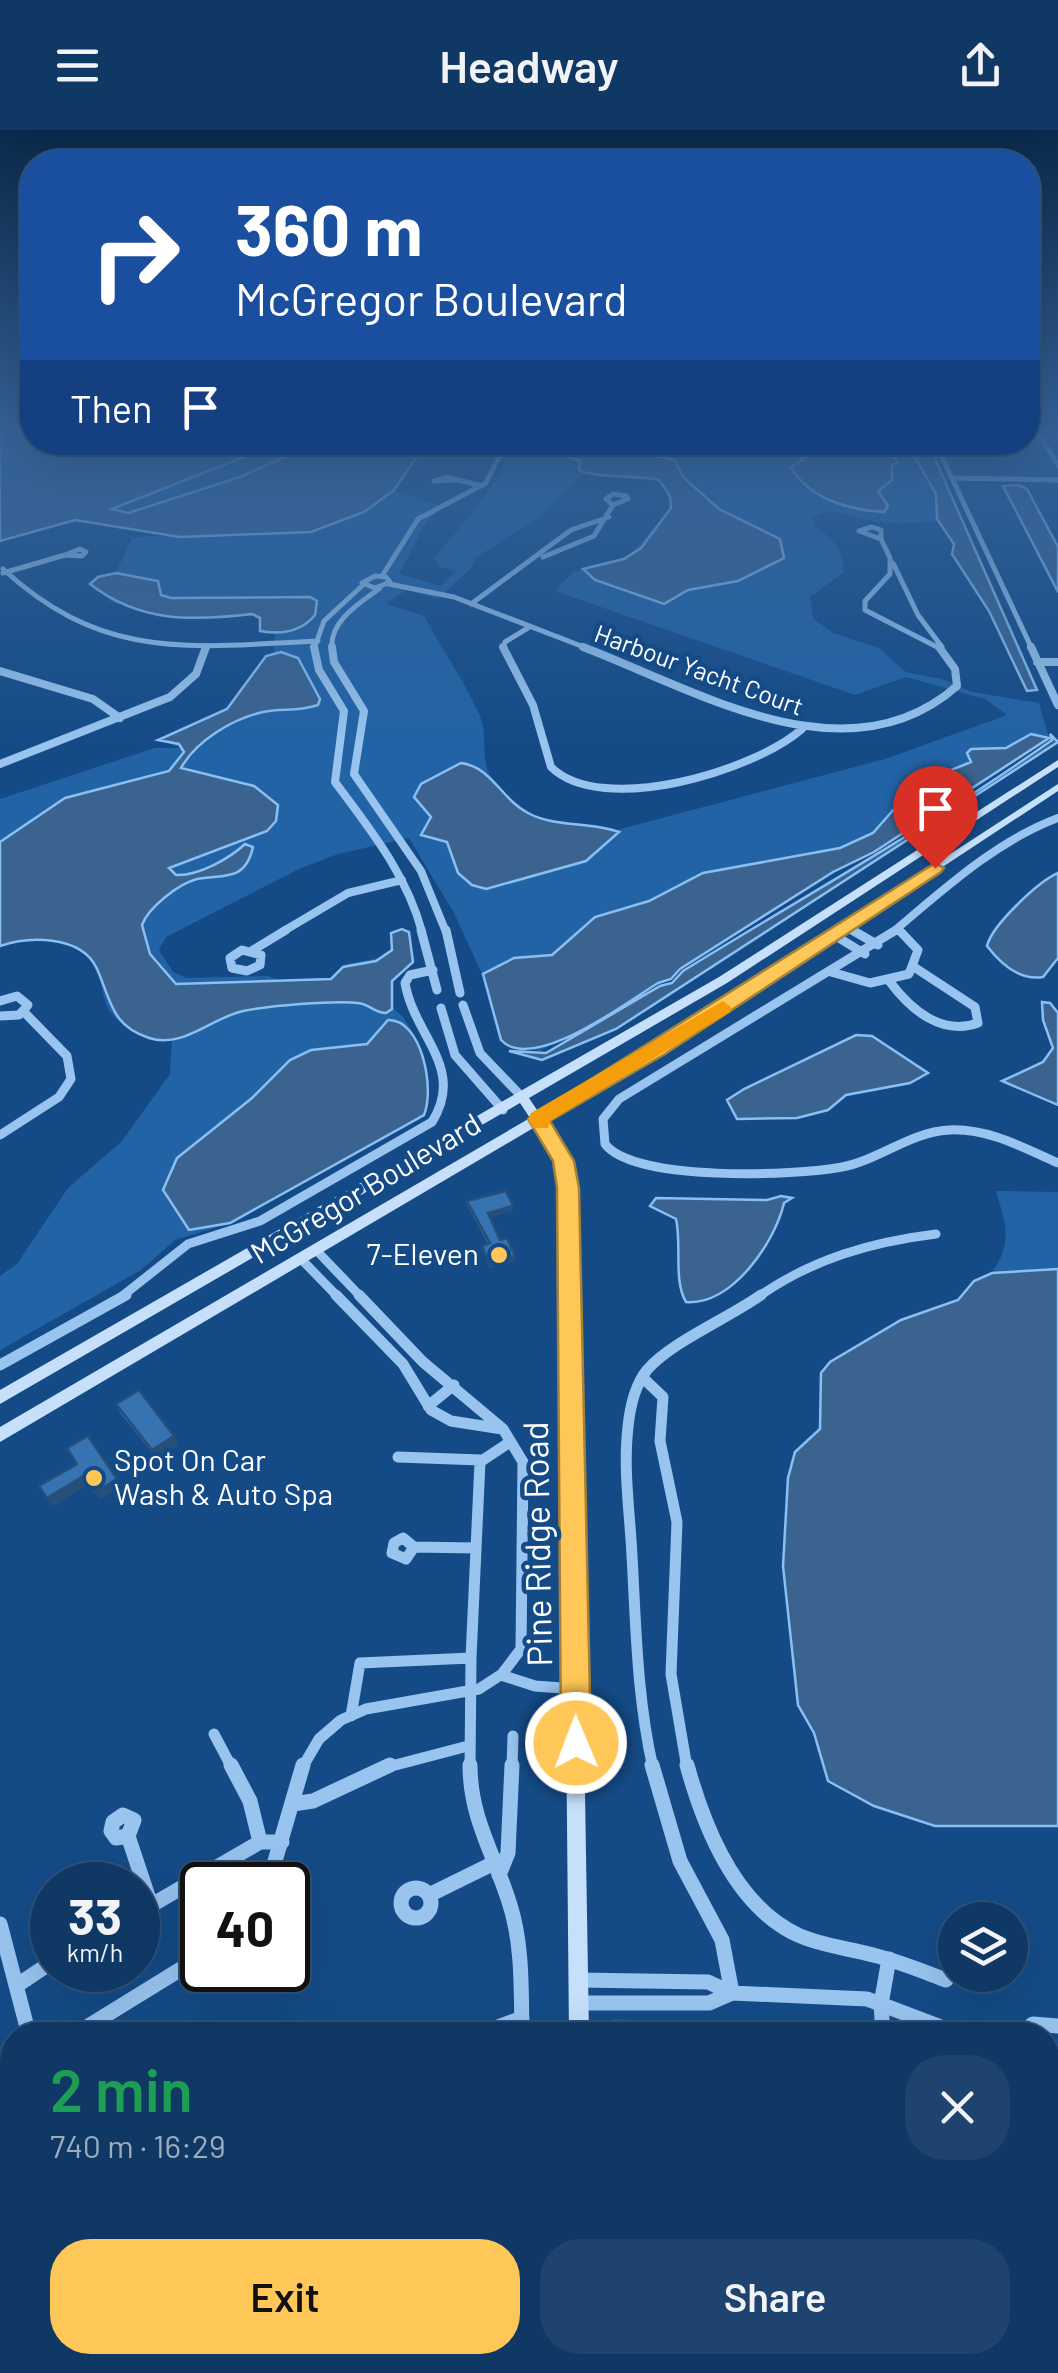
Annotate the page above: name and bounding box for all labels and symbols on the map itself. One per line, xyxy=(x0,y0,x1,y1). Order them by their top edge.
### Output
street label: Harbour Yacht Court xyxy=(591,617,808,721)
pin xyxy=(893,766,978,869)
street label: McGregor Boulevard xyxy=(244,1104,486,1270)
place label: 7-Eleven xyxy=(366,1235,479,1271)
marker: 7-Eleven xyxy=(488,1244,510,1266)
street label: Pine Ridge Road xyxy=(513,1421,559,1667)
place label: Spot On Car Wash & Auto Spa xyxy=(114,1441,333,1511)
marker: Spot On Car Wash & Auto Spa xyxy=(83,1467,105,1489)
position arrow xyxy=(524,1691,628,1795)
speed limit sign: 40 xyxy=(180,1862,310,1992)

